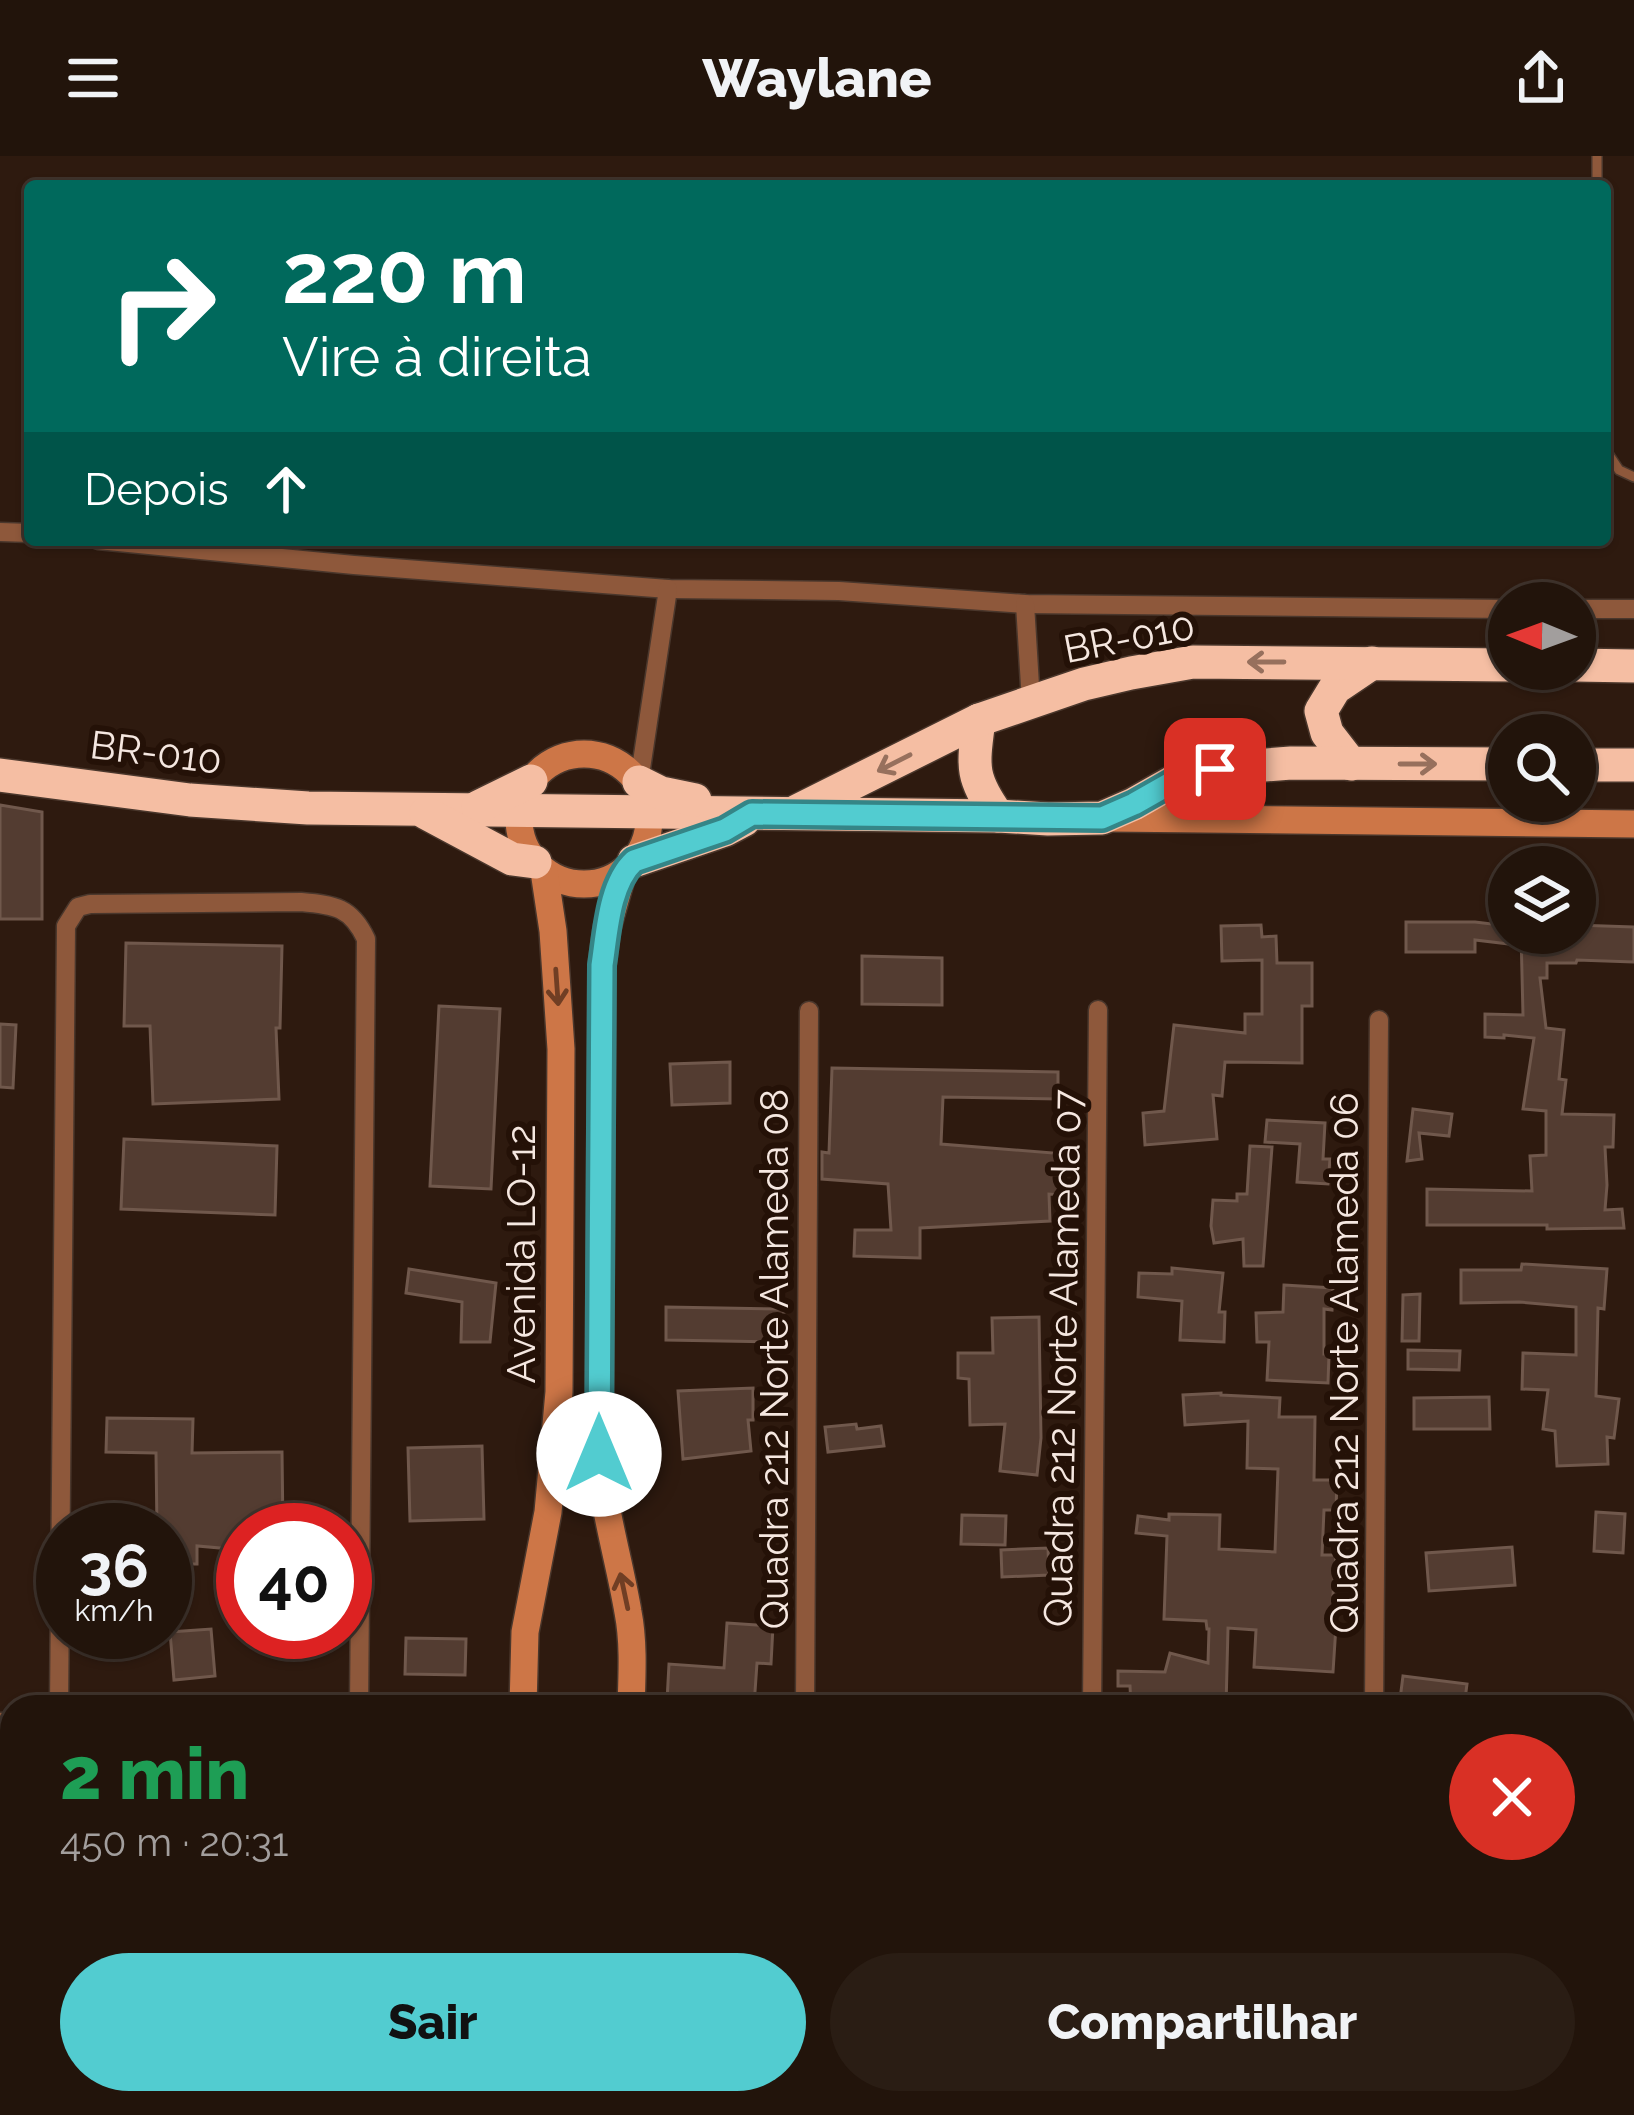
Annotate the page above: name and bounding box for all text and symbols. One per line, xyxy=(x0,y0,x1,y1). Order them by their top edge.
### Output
icon: menu xyxy=(60,45,126,111)
icon: share xyxy=(1508,45,1574,111)
text: Waylane xyxy=(702,46,932,110)
text: 220 m xyxy=(282,224,527,323)
icon: right xyxy=(84,228,240,384)
text: Vire à direita xyxy=(282,325,592,389)
icon: ahead xyxy=(253,456,319,522)
text: Depois xyxy=(84,463,229,516)
north arrow xyxy=(1488,582,1596,690)
map controls xyxy=(1488,582,1596,954)
street label: BR-010 xyxy=(1060,602,1198,672)
one-way arrow xyxy=(1247,651,1286,674)
button: search xyxy=(1488,714,1596,822)
pin xyxy=(1164,718,1266,820)
street label: BR-010 xyxy=(88,721,224,783)
icon: arrive xyxy=(1182,736,1248,802)
one-way arrow xyxy=(877,752,913,775)
one-way arrow xyxy=(1398,753,1437,775)
button: layers xyxy=(1488,846,1596,954)
one-way arrow xyxy=(546,967,569,1006)
street label: Quadra 212 Norte Alameda 08 xyxy=(751,1089,797,1629)
street label: Quadra 212 Norte Alameda 07 xyxy=(1034,1089,1090,1627)
street label: Quadra 212 Norte Alameda 06 xyxy=(1321,1093,1367,1633)
street label: Avenida LO-12 xyxy=(498,1125,544,1383)
position arrow xyxy=(536,1391,662,1517)
speed limit sign: 40 xyxy=(216,1503,372,1659)
text: 36 xyxy=(79,1531,149,1601)
one-way arrow xyxy=(611,1572,634,1610)
text: km/h xyxy=(74,1593,154,1628)
text: 2 min xyxy=(60,1731,249,1816)
button: close xyxy=(1449,1734,1575,1860)
text: 450 m · 20:31 xyxy=(60,1819,289,1865)
button: Sair xyxy=(60,1953,806,2091)
button: Compartilhar xyxy=(830,1953,1575,2091)

